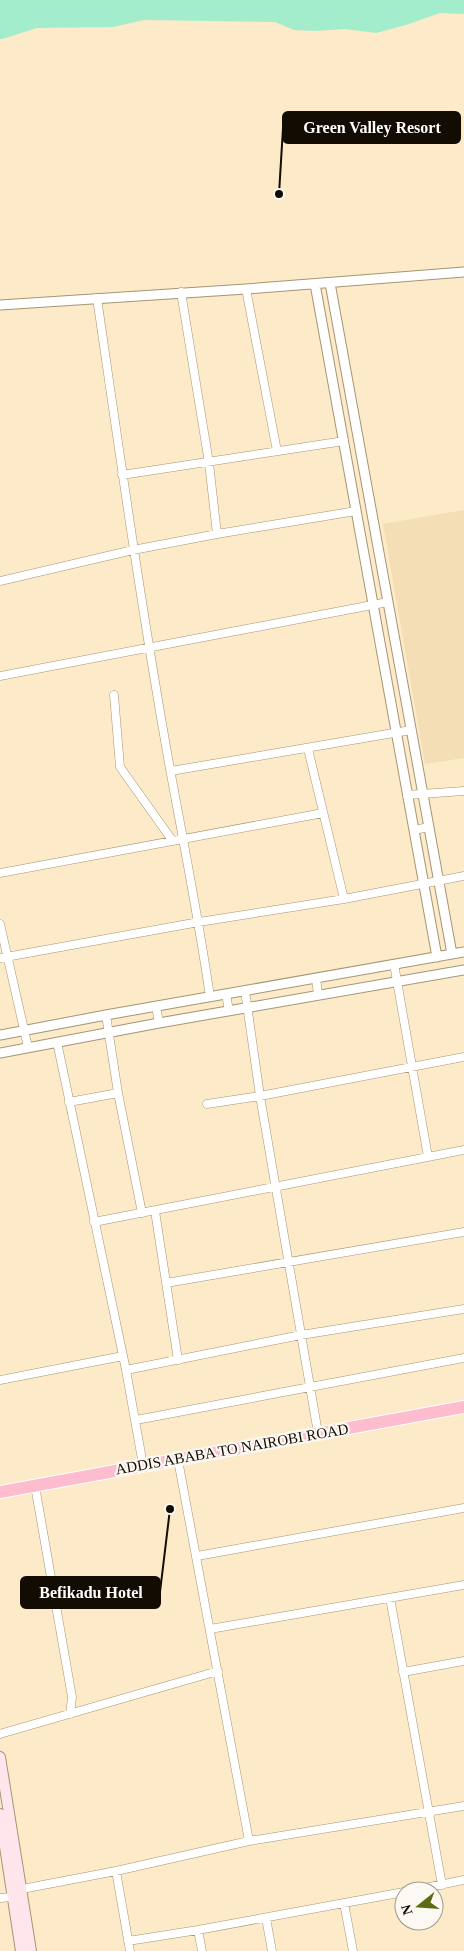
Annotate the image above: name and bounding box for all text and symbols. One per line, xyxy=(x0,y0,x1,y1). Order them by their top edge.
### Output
callout: Green Valley Resort xyxy=(283,112,460,143)
text: Green Valley Resort xyxy=(303,119,441,137)
street label: ADDIS ABABA TO NAIROBI ROAD xyxy=(114,1421,350,1477)
callout: Befikadu Hotel xyxy=(21,1577,160,1608)
text: Befikadu Hotel xyxy=(39,1584,143,1601)
north arrow xyxy=(394,1881,444,1931)
text: N xyxy=(398,1903,416,1917)

